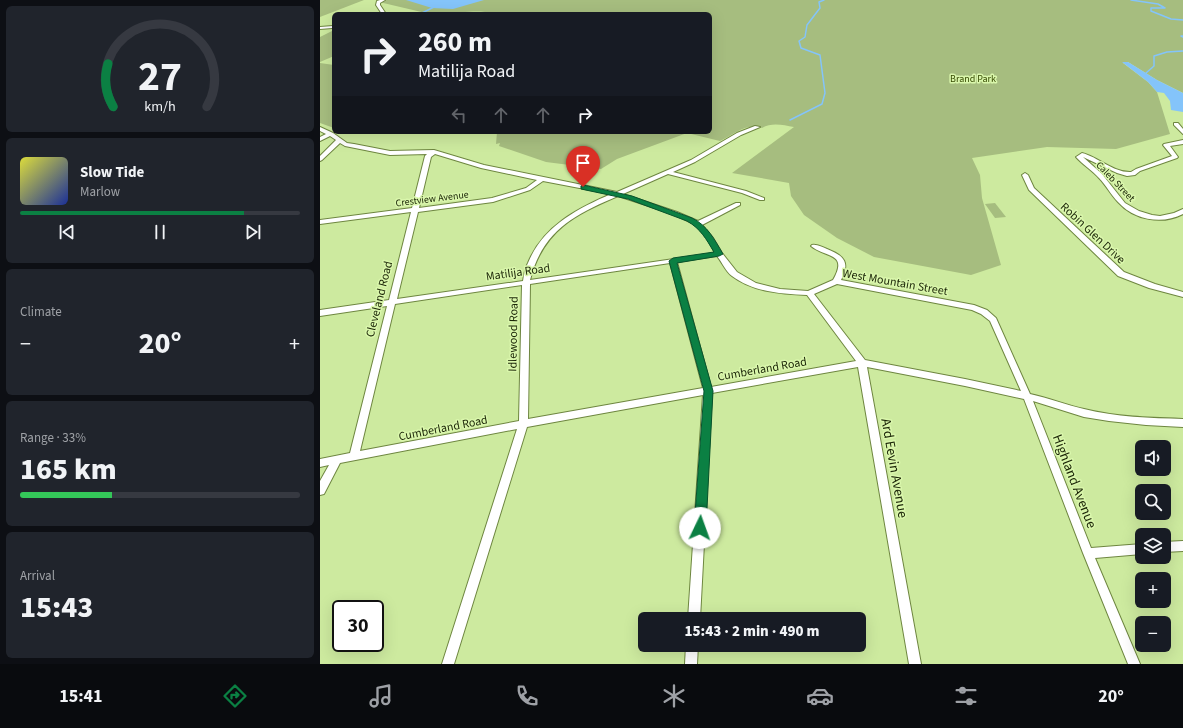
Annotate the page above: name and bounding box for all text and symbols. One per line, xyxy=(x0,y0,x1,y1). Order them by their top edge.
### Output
text: 260 m xyxy=(418,22,492,62)
icon: right xyxy=(352,28,404,80)
text: 27 xyxy=(138,47,182,107)
text: Matilija Road xyxy=(418,59,515,84)
park label: Brand Park xyxy=(950,72,996,86)
text: km/h xyxy=(144,95,176,116)
icon: left xyxy=(448,104,470,126)
icon: ahead xyxy=(490,104,512,126)
icon: ahead xyxy=(532,104,554,126)
icon: right xyxy=(574,104,596,126)
pin xyxy=(566,146,600,187)
icon: arrive xyxy=(572,152,594,174)
street label: Caleb Street xyxy=(1093,159,1138,205)
text: Slow Tide xyxy=(80,162,144,183)
text: Marlow xyxy=(80,183,120,201)
street label: Crestview Avenue xyxy=(395,188,470,210)
street label: Robin Glen Drive xyxy=(1056,199,1129,268)
icon: previous xyxy=(56,221,78,243)
icon: pause xyxy=(149,221,171,243)
icon: next xyxy=(242,221,264,243)
street label: Cleveland Road xyxy=(362,259,397,339)
street label: Matilija Road xyxy=(485,260,551,285)
street label: West Mountain Street xyxy=(841,265,949,300)
street label: Idlewood Road xyxy=(504,296,523,372)
text: Climate xyxy=(20,303,62,321)
text: 20° xyxy=(138,322,182,365)
text: − xyxy=(20,328,31,360)
text: + xyxy=(289,328,300,360)
street label: Cumberland Road xyxy=(716,353,808,386)
street label: Cumberland Road xyxy=(397,412,489,445)
street label: Ard Eevin Avenue xyxy=(875,417,913,520)
text: Range · 33% xyxy=(20,429,86,447)
street label: Highland Avenue xyxy=(1047,431,1101,531)
map controls xyxy=(1135,440,1171,652)
button: sound xyxy=(1135,440,1171,476)
text: 165 km xyxy=(20,448,117,491)
button: search xyxy=(1135,484,1171,520)
position arrow xyxy=(679,507,721,549)
button: layers xyxy=(1135,528,1171,564)
text: Arrival xyxy=(20,567,55,585)
button: + xyxy=(1135,572,1171,608)
text: 15:43 xyxy=(20,586,93,629)
speed limit sign: 30 xyxy=(332,600,384,652)
button: − xyxy=(1135,616,1171,652)
text: 15:43 · 2 min · 490 m xyxy=(685,621,819,642)
icon: directions xyxy=(221,682,249,710)
icon: music xyxy=(367,682,395,710)
icon: phone xyxy=(513,682,541,710)
icon: climate xyxy=(660,682,688,710)
icon: car xyxy=(806,682,834,710)
icon: filters xyxy=(952,682,980,710)
text: 15:41 xyxy=(59,684,103,709)
text: 20° xyxy=(1098,684,1124,709)

